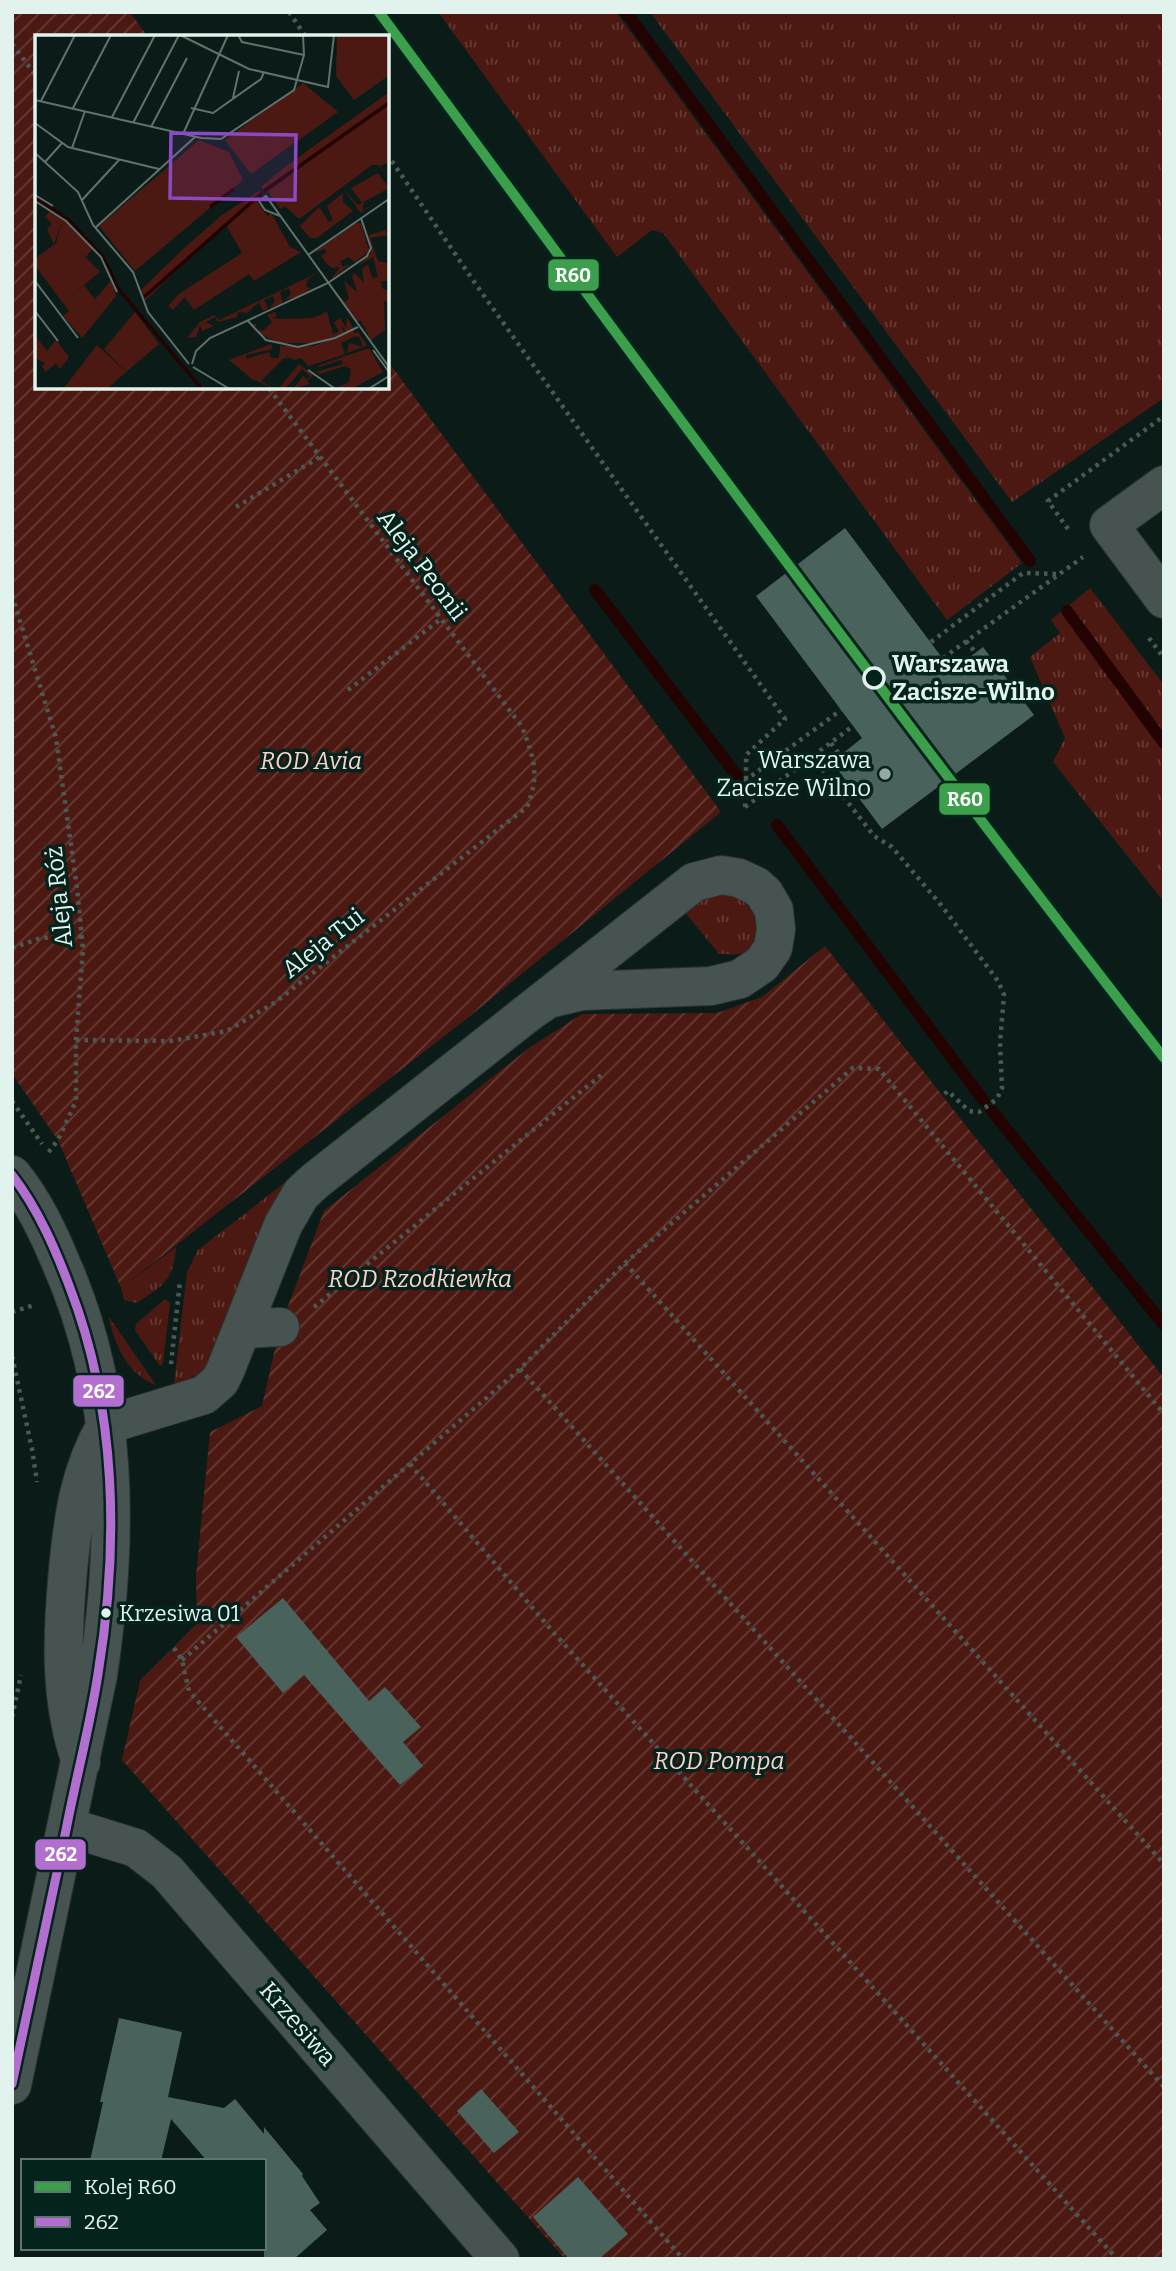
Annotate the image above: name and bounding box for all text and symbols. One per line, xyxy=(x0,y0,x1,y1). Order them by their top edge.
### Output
inset map xyxy=(35,35,388,388)
line badge: R60 xyxy=(547,258,600,292)
text: R60 xyxy=(555,264,591,287)
street label: Aleja Peonii xyxy=(371,504,473,626)
place label: Warszawa Zacisze-Wilno xyxy=(892,650,1055,706)
marker: Warszawa Zacisze-Wilno xyxy=(863,667,885,689)
place label: Warszawa Zacisze Wilno xyxy=(716,746,871,802)
park label: ROD Avia xyxy=(260,747,362,775)
marker: Warszawa Zacisze Wilno xyxy=(877,766,893,782)
line badge: R60 xyxy=(938,782,991,816)
text: R60 xyxy=(947,788,983,811)
street label: Aleja Róż xyxy=(40,845,78,949)
street label: Aleja Tui xyxy=(276,902,370,984)
park label: ROD Rzodkiewka xyxy=(328,1265,512,1293)
line badge: 262 xyxy=(72,1374,125,1408)
text: 262 xyxy=(83,1380,116,1403)
place label: Krzesiwa 01 xyxy=(119,1600,240,1627)
marker: Krzesiwa 01 xyxy=(99,1606,113,1620)
park label: ROD Pompa xyxy=(653,1747,785,1775)
line badge: 262 xyxy=(34,1838,87,1871)
text: 262 xyxy=(45,1843,78,1866)
street label: Krzesiwa xyxy=(254,1976,342,2072)
legend xyxy=(21,2159,266,2250)
text: Kolej R60 xyxy=(84,2174,177,2200)
text: 262 xyxy=(84,2209,119,2235)

